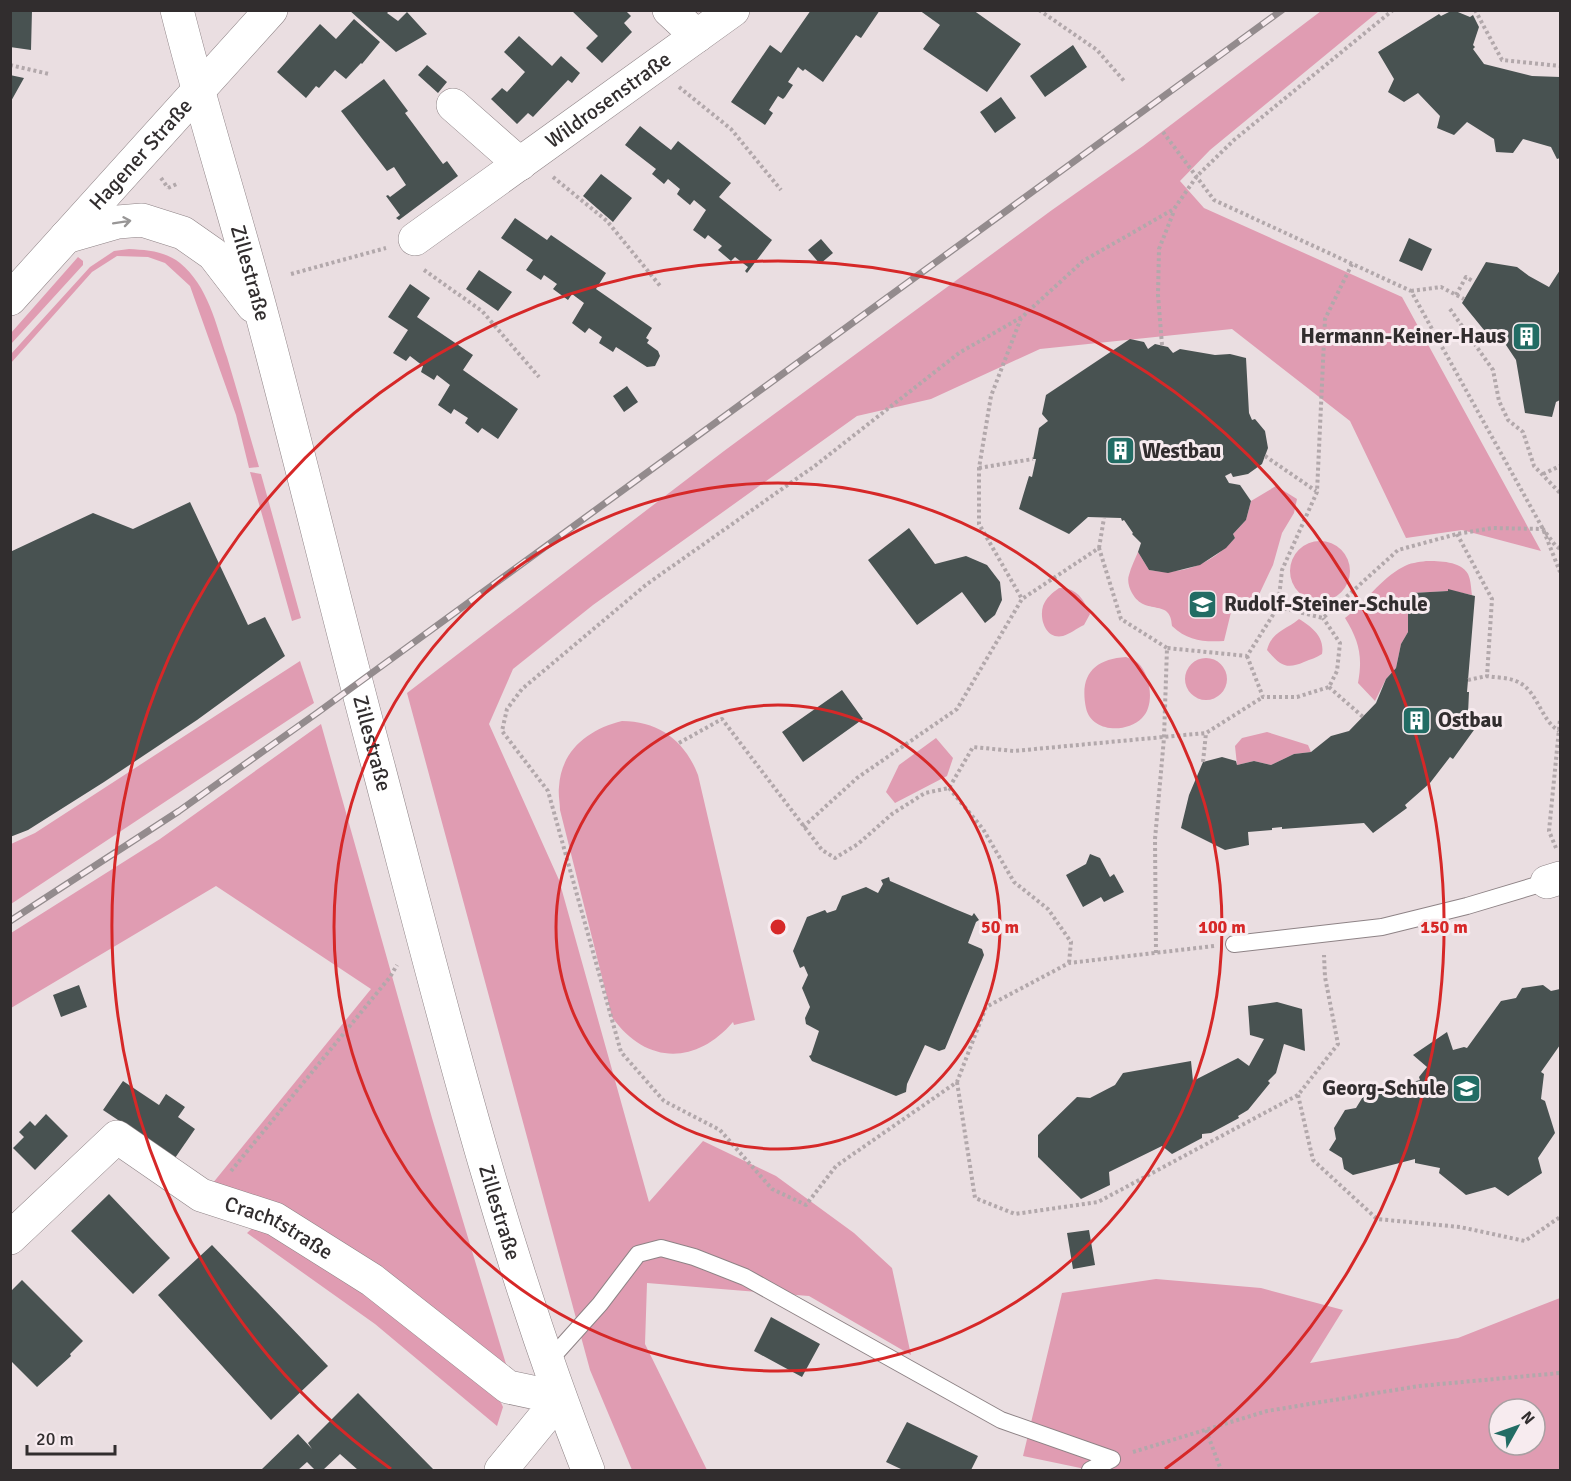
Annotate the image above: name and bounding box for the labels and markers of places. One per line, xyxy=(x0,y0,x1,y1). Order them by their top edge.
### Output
building icon: Hermann-Keiner-Haus xyxy=(1511,320,1543,352)
place label: Hermann-Keiner-Haus xyxy=(1301,323,1506,349)
building icon: Westbau xyxy=(1105,435,1137,467)
place label: Westbau xyxy=(1142,438,1221,464)
school or university icon: Rudolf-Steiner-Schule xyxy=(1187,588,1219,620)
place label: Rudolf-Steiner-Schule xyxy=(1224,591,1428,617)
building icon: Ostbau xyxy=(1401,704,1433,736)
place label: Ostbau xyxy=(1438,707,1503,733)
centre of rings xyxy=(768,917,788,937)
school or university icon: Georg-Schule xyxy=(1451,1072,1483,1104)
place label: Georg-Schule xyxy=(1322,1075,1446,1101)

